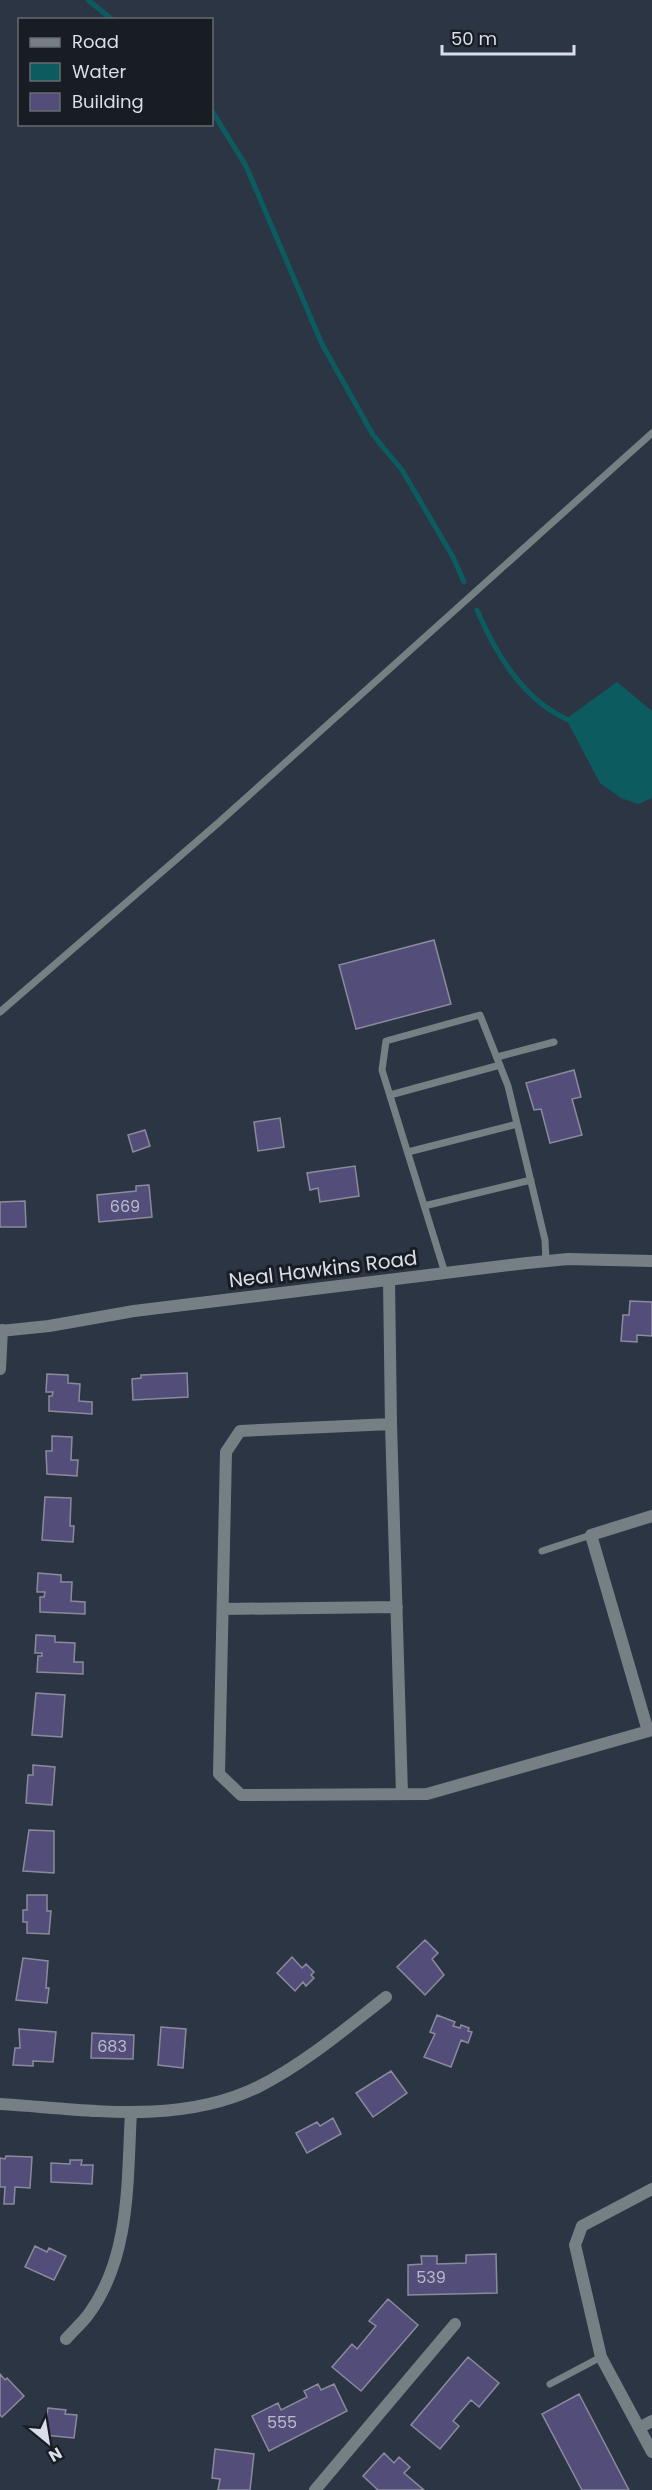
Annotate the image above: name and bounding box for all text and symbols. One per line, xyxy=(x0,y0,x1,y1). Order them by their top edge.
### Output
legend xyxy=(18,18,213,126)
scale bar xyxy=(442,18,574,56)
text: 50 m xyxy=(451,26,497,51)
text: Road xyxy=(72,29,119,54)
text: Water xyxy=(72,59,126,84)
text: Building xyxy=(72,89,144,114)
house number: 669 xyxy=(110,1195,140,1218)
street label: Neal Hawkins Road xyxy=(227,1244,419,1294)
house number: 683 xyxy=(97,2035,127,2058)
house number: 539 xyxy=(416,2266,446,2289)
house number: 555 xyxy=(267,2411,297,2434)
north arrow xyxy=(18,2412,78,2472)
text: N xyxy=(44,2442,66,2468)

